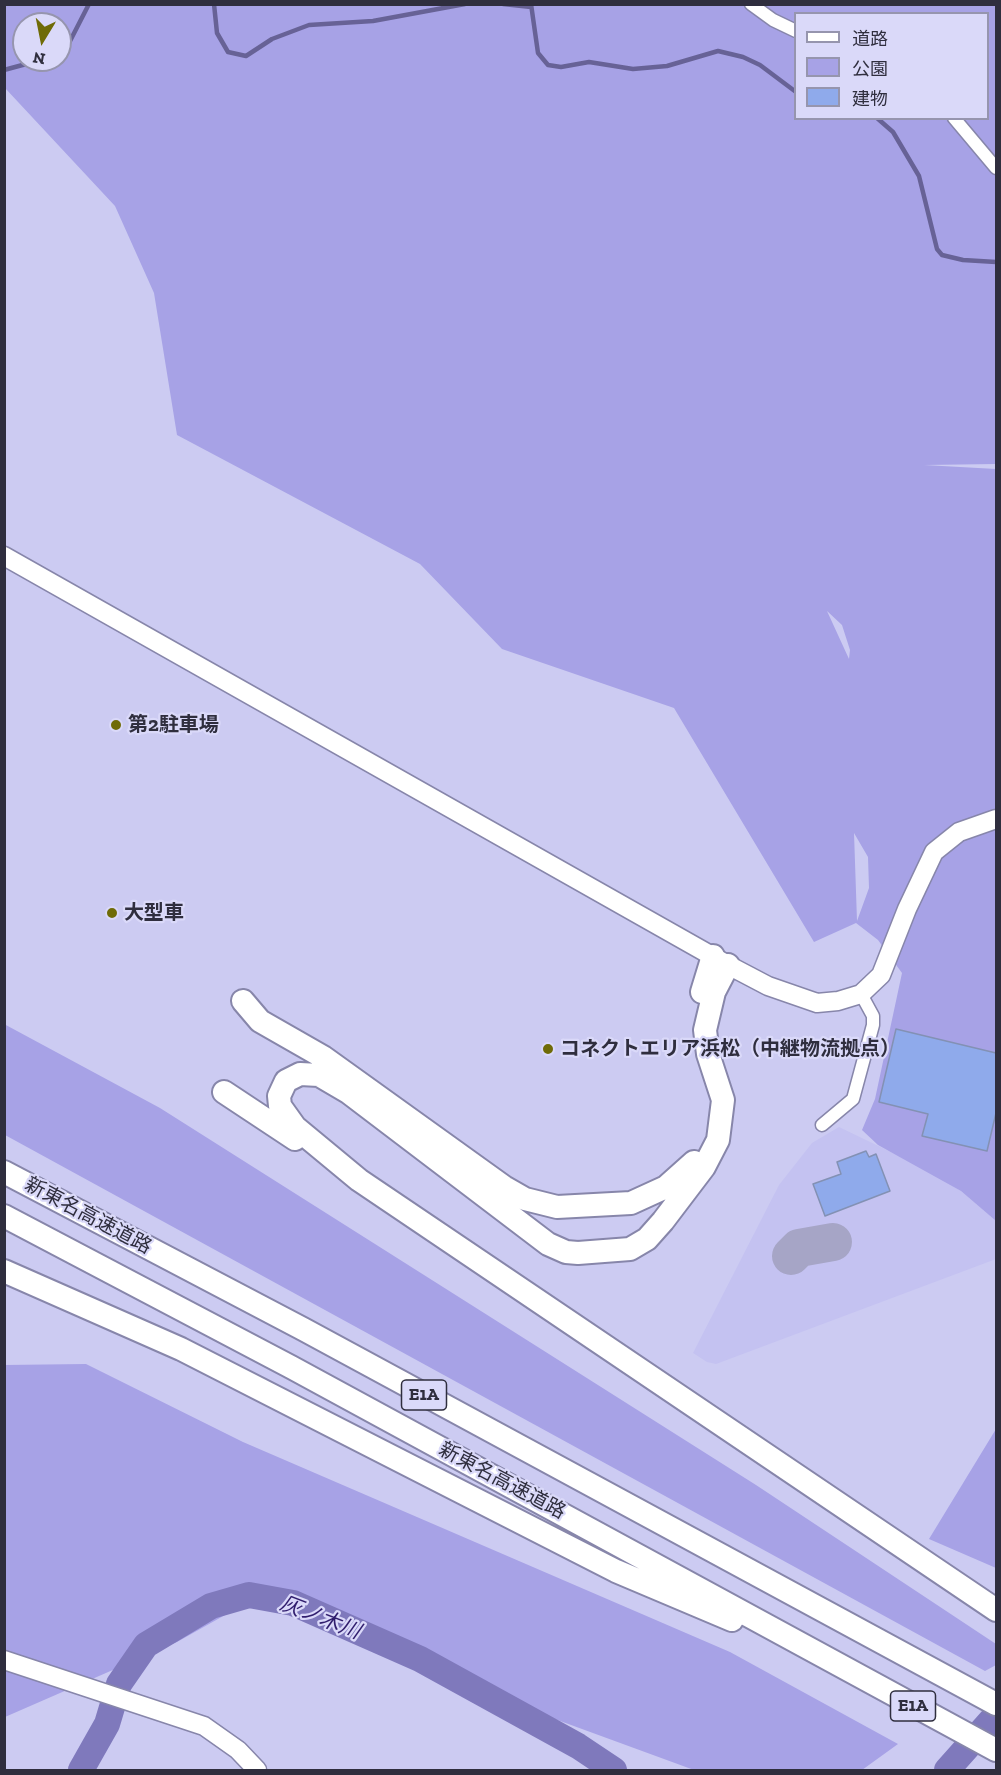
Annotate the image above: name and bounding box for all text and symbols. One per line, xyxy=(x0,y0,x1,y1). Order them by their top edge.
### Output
north arrow xyxy=(12,12,72,72)
legend xyxy=(794,12,989,120)
text: 道路 xyxy=(852,28,888,50)
text: N xyxy=(31,48,47,69)
text: 公園 xyxy=(852,58,888,80)
text: 建物 xyxy=(852,88,888,110)
place label: 第2駐車場 xyxy=(128,713,219,737)
marker: 第2駐車場 xyxy=(109,718,123,732)
place label: 大型車 xyxy=(124,901,184,925)
marker: 大型車 xyxy=(105,906,119,920)
place label: コネクトエリア浜松（中継物流拠点） xyxy=(560,1037,900,1061)
marker: コネクトエリア浜松（中継物流拠点） xyxy=(541,1042,555,1056)
street label: 新東名高速道路 xyxy=(21,1173,155,1259)
road number: E1A xyxy=(402,1380,446,1410)
street label: 新東名高速道路 xyxy=(435,1438,569,1524)
water label: 灰ノ木川 xyxy=(276,1591,364,1645)
road number: E1A xyxy=(890,1691,936,1721)

